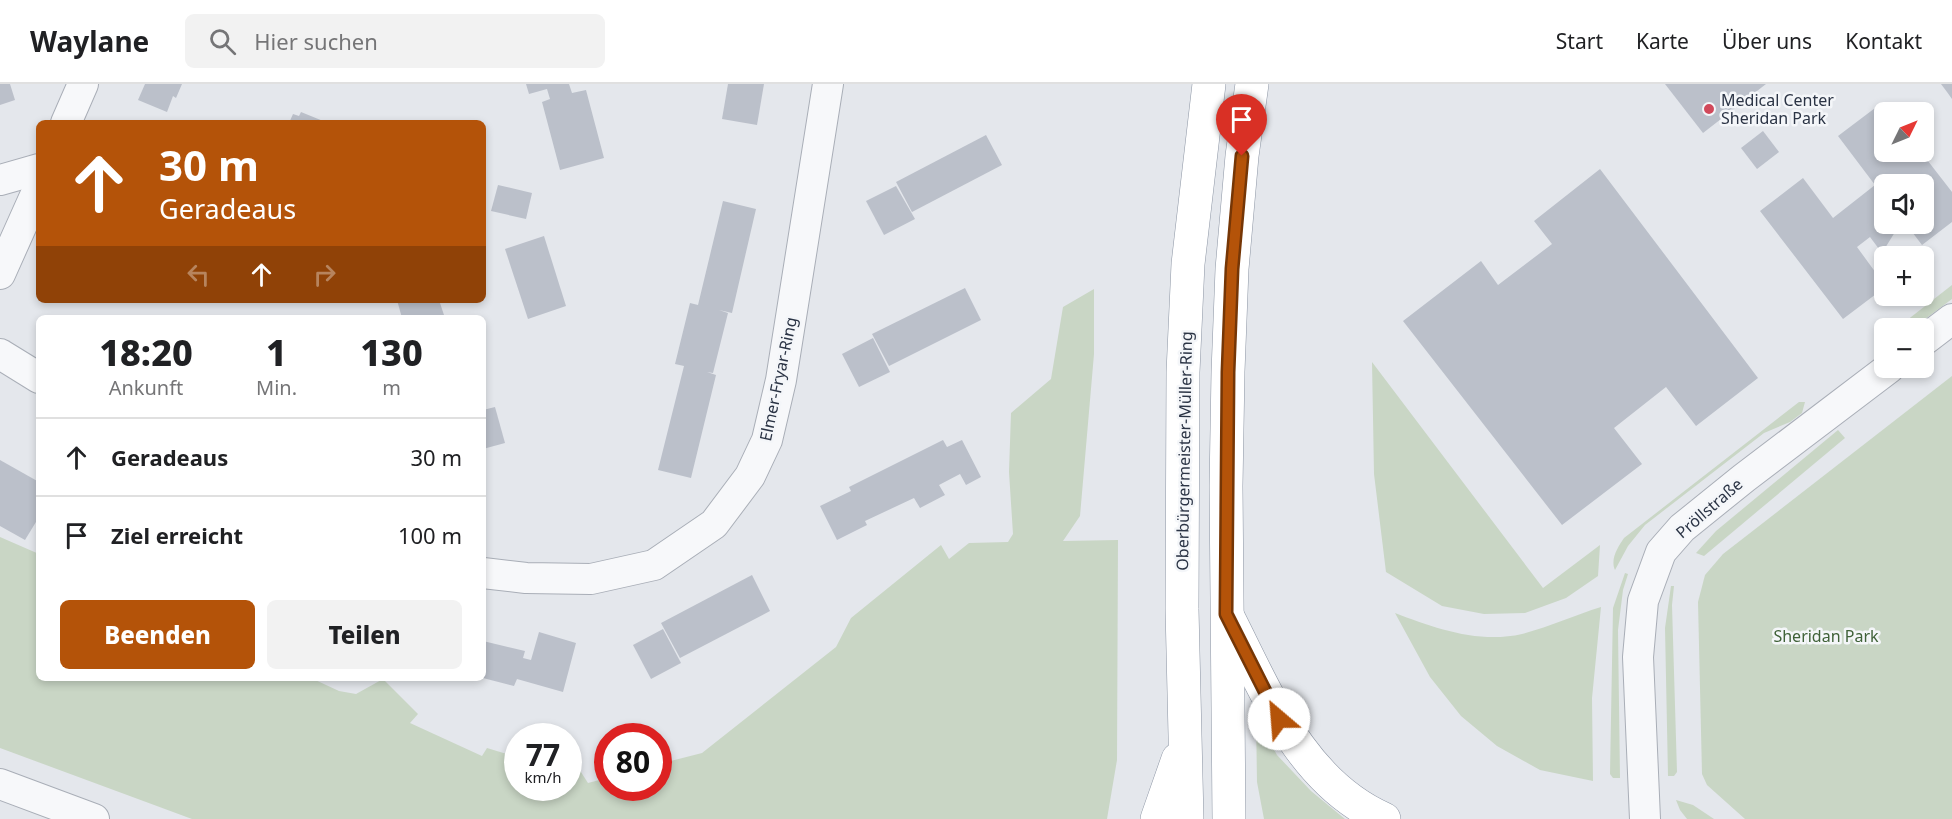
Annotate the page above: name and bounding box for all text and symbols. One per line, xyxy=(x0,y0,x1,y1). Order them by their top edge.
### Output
search box xyxy=(185,14,605,68)
text: Waylane xyxy=(30,22,149,60)
icon: search xyxy=(206,25,239,58)
text: Hier suchen xyxy=(254,26,378,56)
text: Start xyxy=(1556,27,1603,55)
text: Karte xyxy=(1636,27,1689,55)
text: Über uns xyxy=(1722,27,1812,55)
text: Kontakt xyxy=(1845,27,1922,55)
place label: Medical Center Sheridan Park xyxy=(1721,89,1834,129)
pin xyxy=(1216,94,1267,156)
marker: Medical Center Sheridan Park xyxy=(1702,102,1716,116)
north arrow xyxy=(1874,102,1934,162)
map controls xyxy=(1874,102,1934,378)
icon: arrive xyxy=(1225,103,1258,136)
text: 30 m xyxy=(159,136,259,193)
icon: ahead xyxy=(60,144,138,222)
button: sound xyxy=(1874,174,1934,234)
text: Geradeaus xyxy=(159,190,296,227)
button: + xyxy=(1874,246,1934,306)
icon: left xyxy=(182,258,215,291)
icon: ahead xyxy=(245,258,278,291)
icon: right xyxy=(308,258,341,291)
street label: Elmer-Fryar-Ring xyxy=(754,315,802,443)
button: − xyxy=(1874,318,1934,378)
text: 18:20 xyxy=(99,328,193,377)
text: 1 xyxy=(266,328,287,377)
text: 130 xyxy=(360,328,423,377)
street label: Oberbürgermeister-Müller-Ring xyxy=(1171,331,1197,571)
text: Ankunft xyxy=(109,374,183,401)
text: Min. xyxy=(256,374,297,401)
text: m xyxy=(382,374,401,401)
icon: ahead xyxy=(60,441,93,474)
text: Geradeaus xyxy=(111,442,228,472)
text: 30 m xyxy=(411,442,462,472)
street label: Pröllstraße xyxy=(1671,473,1747,543)
icon: arrive xyxy=(60,519,93,552)
text: Ziel erreicht xyxy=(111,520,243,550)
text: 100 m xyxy=(398,520,462,550)
button: Beenden xyxy=(60,600,255,669)
button: Teilen xyxy=(267,600,462,669)
park label: Sheridan Park xyxy=(1773,625,1879,647)
position arrow xyxy=(1247,687,1311,751)
speed limit sign: 80 xyxy=(594,723,672,801)
text: 77 xyxy=(526,734,560,775)
text: km/h xyxy=(525,767,561,787)

